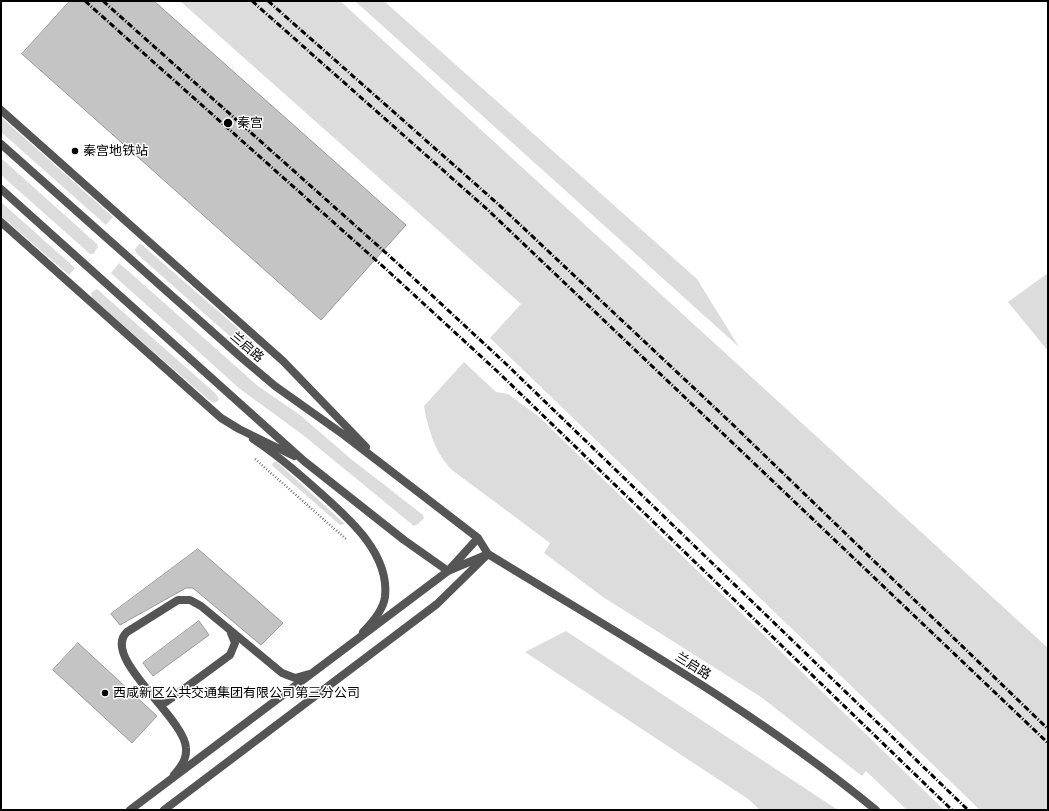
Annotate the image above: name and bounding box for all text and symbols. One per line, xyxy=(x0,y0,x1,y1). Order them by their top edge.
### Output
place label: 秦宫 xyxy=(237,115,263,131)
marker: 秦宫 xyxy=(222,117,234,129)
place label: 秦宫地铁站 xyxy=(83,143,148,159)
marker: 秦宫地铁站 xyxy=(70,146,80,156)
street label: 兰启路 xyxy=(227,328,267,366)
street label: 兰启路 xyxy=(672,649,714,683)
place label: 西咸新区公共交通集团有限公司第三分公司 xyxy=(113,685,360,701)
marker: 西咸新区公共交通集团有限公司第三分公司 xyxy=(100,688,110,698)

